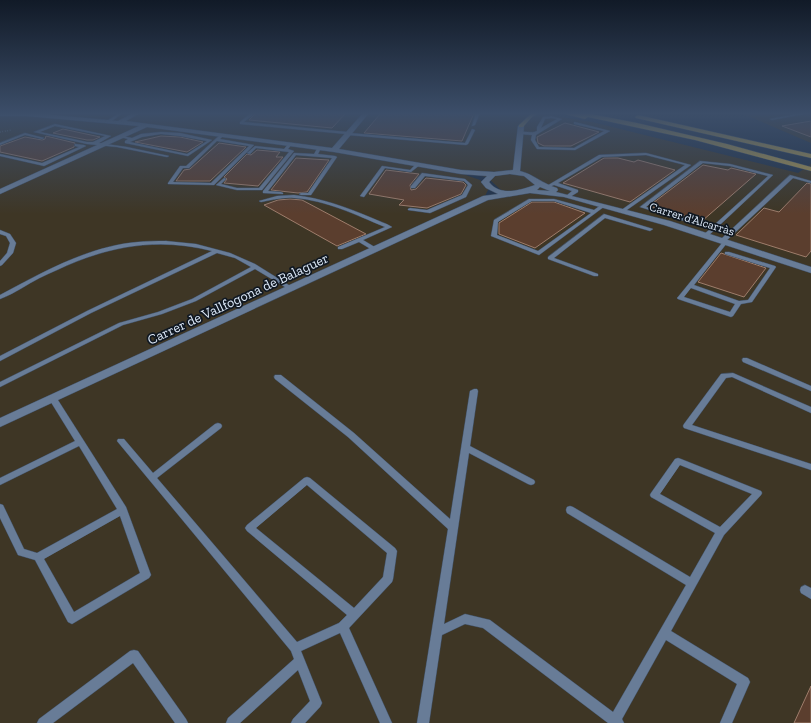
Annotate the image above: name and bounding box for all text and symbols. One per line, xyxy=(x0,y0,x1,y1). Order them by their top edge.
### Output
street label: Carrer d'Alcarràs xyxy=(648,199,736,239)
street label: Carrer de Vallfogona de Balaguer xyxy=(145,249,331,349)

